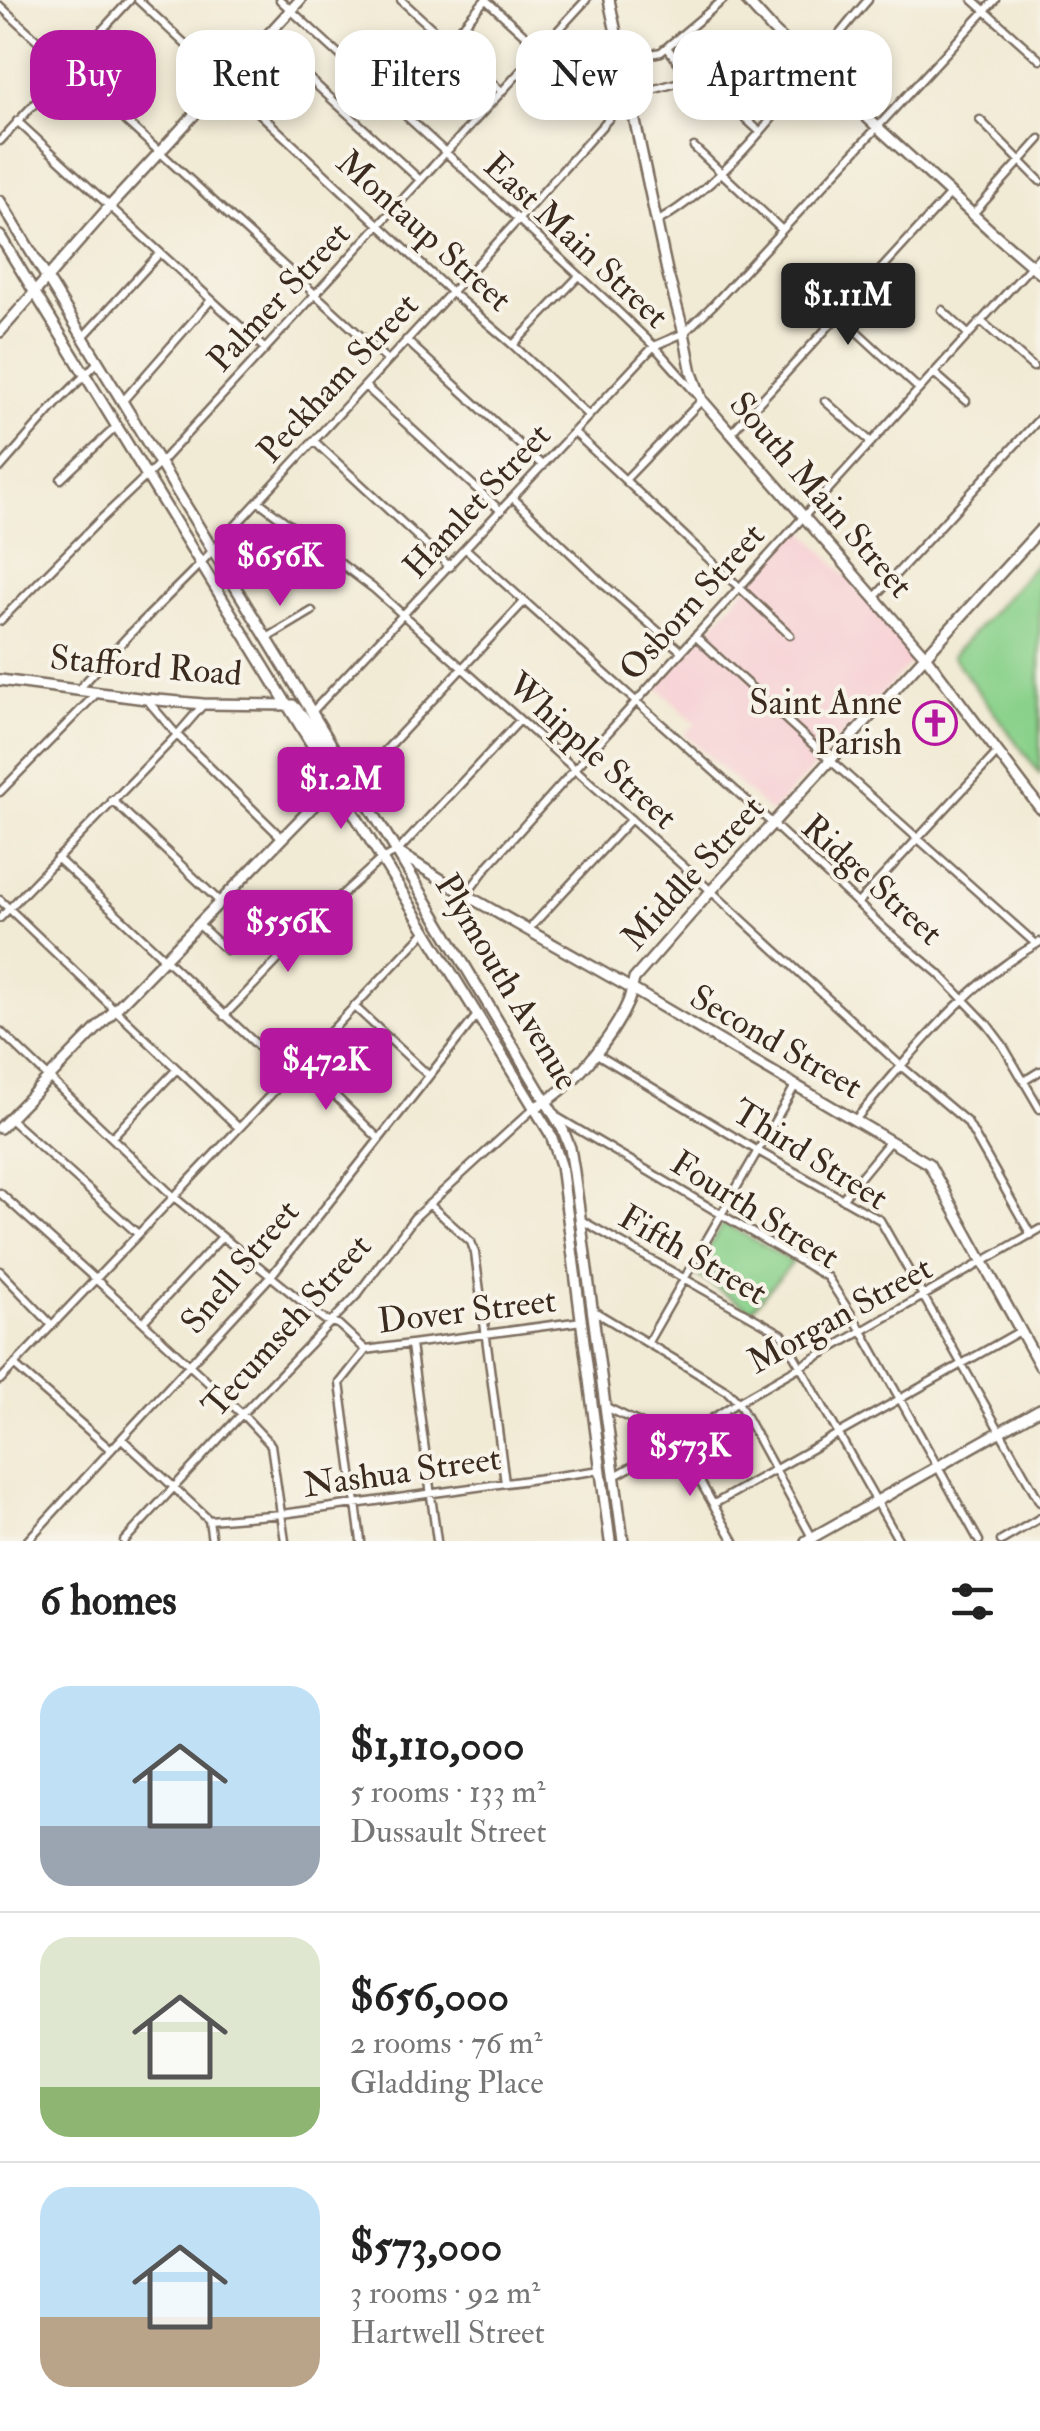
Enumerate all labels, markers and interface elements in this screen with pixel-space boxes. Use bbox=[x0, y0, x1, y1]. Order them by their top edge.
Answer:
chip: Buy bbox=[30, 30, 156, 120]
chip: Rent bbox=[176, 30, 315, 120]
chip: Filters bbox=[335, 30, 496, 120]
chip: New bbox=[516, 30, 653, 120]
chip: Apartment bbox=[673, 30, 892, 120]
street label: Montaup Street bbox=[327, 141, 521, 321]
street label: East Main Street bbox=[474, 144, 678, 338]
street label: Palmer Street bbox=[198, 213, 360, 381]
pin: $1.11M bbox=[767, 263, 929, 348]
text: $1.11M bbox=[803, 275, 893, 315]
street label: Peckham Street bbox=[248, 284, 428, 472]
street label: South Main Street bbox=[720, 383, 922, 607]
street label: Hamlet Street bbox=[394, 414, 560, 588]
street label: Osborn Street bbox=[610, 514, 774, 690]
pin: $656K bbox=[210, 524, 350, 609]
text: $656K bbox=[237, 536, 323, 576]
street label: Stafford Road bbox=[48, 636, 244, 696]
street label: Whipple Street bbox=[497, 662, 686, 839]
place label: Saint Anne Parish bbox=[749, 681, 902, 765]
church icon: Saint Anne Parish bbox=[912, 700, 958, 746]
pin: $1.2M bbox=[271, 747, 411, 832]
text: $1.2M bbox=[300, 759, 382, 799]
street label: Middle Street bbox=[612, 787, 774, 959]
street label: Ridge Street bbox=[792, 805, 952, 955]
street label: Plymouth Avenue bbox=[425, 866, 589, 1098]
pin: $556K bbox=[218, 890, 358, 975]
text: $556K bbox=[246, 902, 330, 942]
street label: Second Street bbox=[682, 975, 870, 1109]
pin: $472K bbox=[256, 1028, 396, 1113]
text: $472K bbox=[282, 1040, 370, 1080]
street label: Third Street bbox=[724, 1090, 896, 1220]
street label: Fourth Street bbox=[663, 1141, 847, 1279]
street label: Snell Street bbox=[171, 1191, 309, 1343]
street label: Fifth Street bbox=[611, 1195, 775, 1315]
street label: Tecumseh Street bbox=[193, 1225, 381, 1427]
street label: Morgan Street bbox=[740, 1246, 940, 1384]
street label: Dover Street bbox=[375, 1278, 559, 1344]
pin: $573K bbox=[620, 1414, 760, 1499]
text: $573K bbox=[649, 1426, 731, 1466]
street label: Nashua Street bbox=[300, 1436, 504, 1508]
icon: filters bbox=[945, 1574, 1000, 1629]
text: 6 homes bbox=[40, 1575, 177, 1627]
text: $1,110,000 bbox=[350, 1720, 525, 1772]
icon: home bbox=[120, 1726, 240, 1846]
text: 5 rooms · 133 m² bbox=[350, 1772, 546, 1812]
text: Dussault Street bbox=[350, 1812, 547, 1852]
text: $656,000 bbox=[350, 1971, 509, 2023]
icon: home bbox=[120, 1977, 240, 2097]
text: 2 rooms · 76 m² bbox=[350, 2023, 543, 2063]
text: Gladding Place bbox=[350, 2063, 544, 2103]
text: $573,000 bbox=[350, 2221, 502, 2273]
icon: home bbox=[120, 2227, 240, 2347]
text: 3 rooms · 92 m² bbox=[350, 2273, 540, 2313]
text: Hartwell Street bbox=[350, 2313, 545, 2353]

